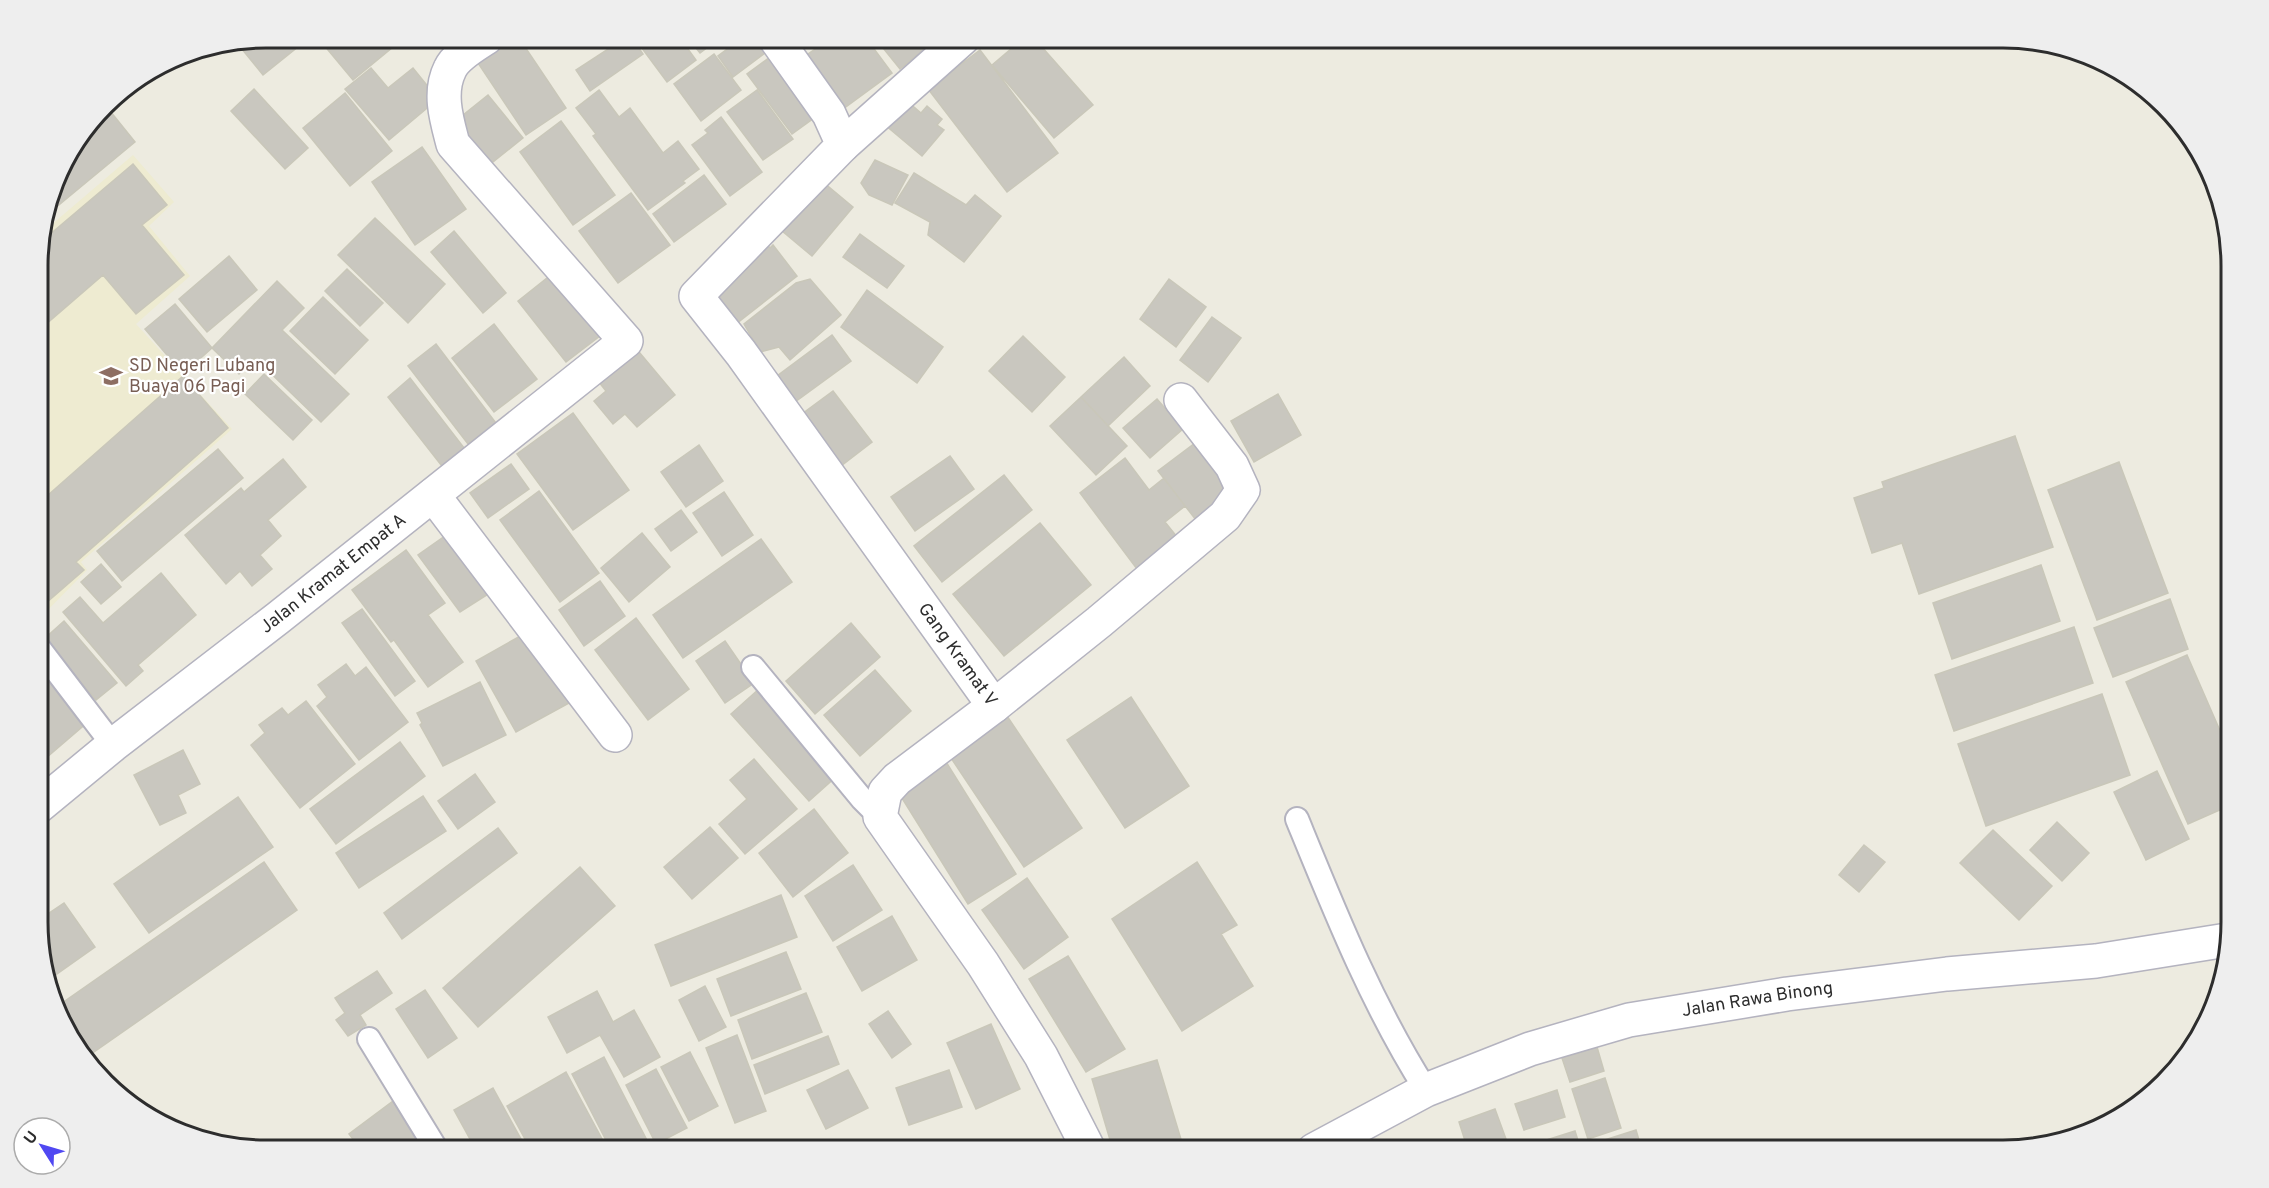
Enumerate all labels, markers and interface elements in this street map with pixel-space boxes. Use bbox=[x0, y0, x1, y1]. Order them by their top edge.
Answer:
place label: SD Negeri Lubang Buaya 06 Pagi bbox=[129, 355, 276, 399]
school or university icon: SD Negeri Lubang Buaya 06 Pagi bbox=[98, 363, 124, 389]
street label: Jalan Kramat Empat A bbox=[256, 509, 411, 639]
street label: Gang Kramat V bbox=[913, 599, 1002, 711]
street label: Jalan Rawa Binong bbox=[1680, 977, 1834, 1023]
north arrow bbox=[12, 1116, 72, 1176]
text: U bbox=[20, 1128, 43, 1149]

